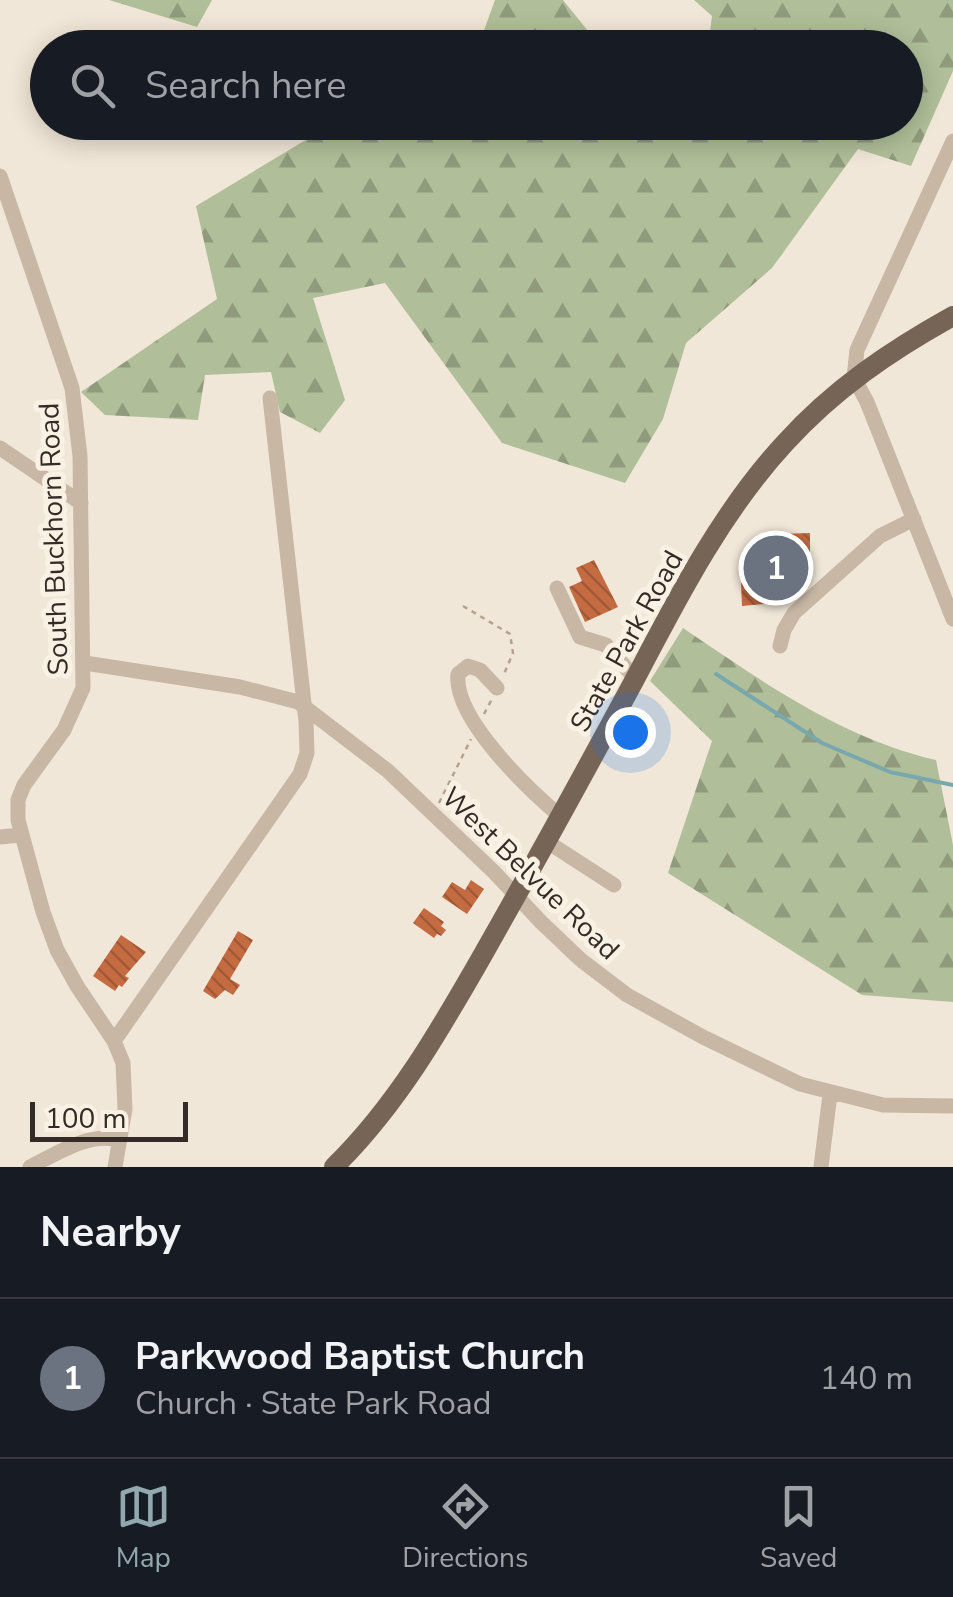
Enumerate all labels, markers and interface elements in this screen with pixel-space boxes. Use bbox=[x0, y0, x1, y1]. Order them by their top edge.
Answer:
search box bbox=[30, 30, 923, 140]
icon: search bbox=[65, 58, 120, 113]
text: Search here bbox=[145, 60, 346, 111]
street label: South Buckhorn Road bbox=[30, 402, 78, 676]
pin: 1 bbox=[744, 530, 808, 606]
street label: State Park Road bbox=[561, 544, 692, 739]
your location bbox=[605, 707, 656, 758]
street label: West Belvue Road bbox=[433, 779, 628, 969]
scale bar bbox=[30, 1097, 188, 1142]
text: 100 m bbox=[45, 1100, 127, 1138]
text: Nearby bbox=[40, 1204, 181, 1261]
text: Parkwood Baptist Church bbox=[135, 1331, 585, 1382]
text: 1 bbox=[63, 1357, 82, 1400]
text: 140 m bbox=[820, 1357, 913, 1400]
text: Church · State Park Road bbox=[135, 1382, 491, 1425]
tab: Map bbox=[116, 1479, 171, 1577]
tab: Directions bbox=[402, 1479, 528, 1577]
tab: Saved bbox=[760, 1479, 837, 1577]

